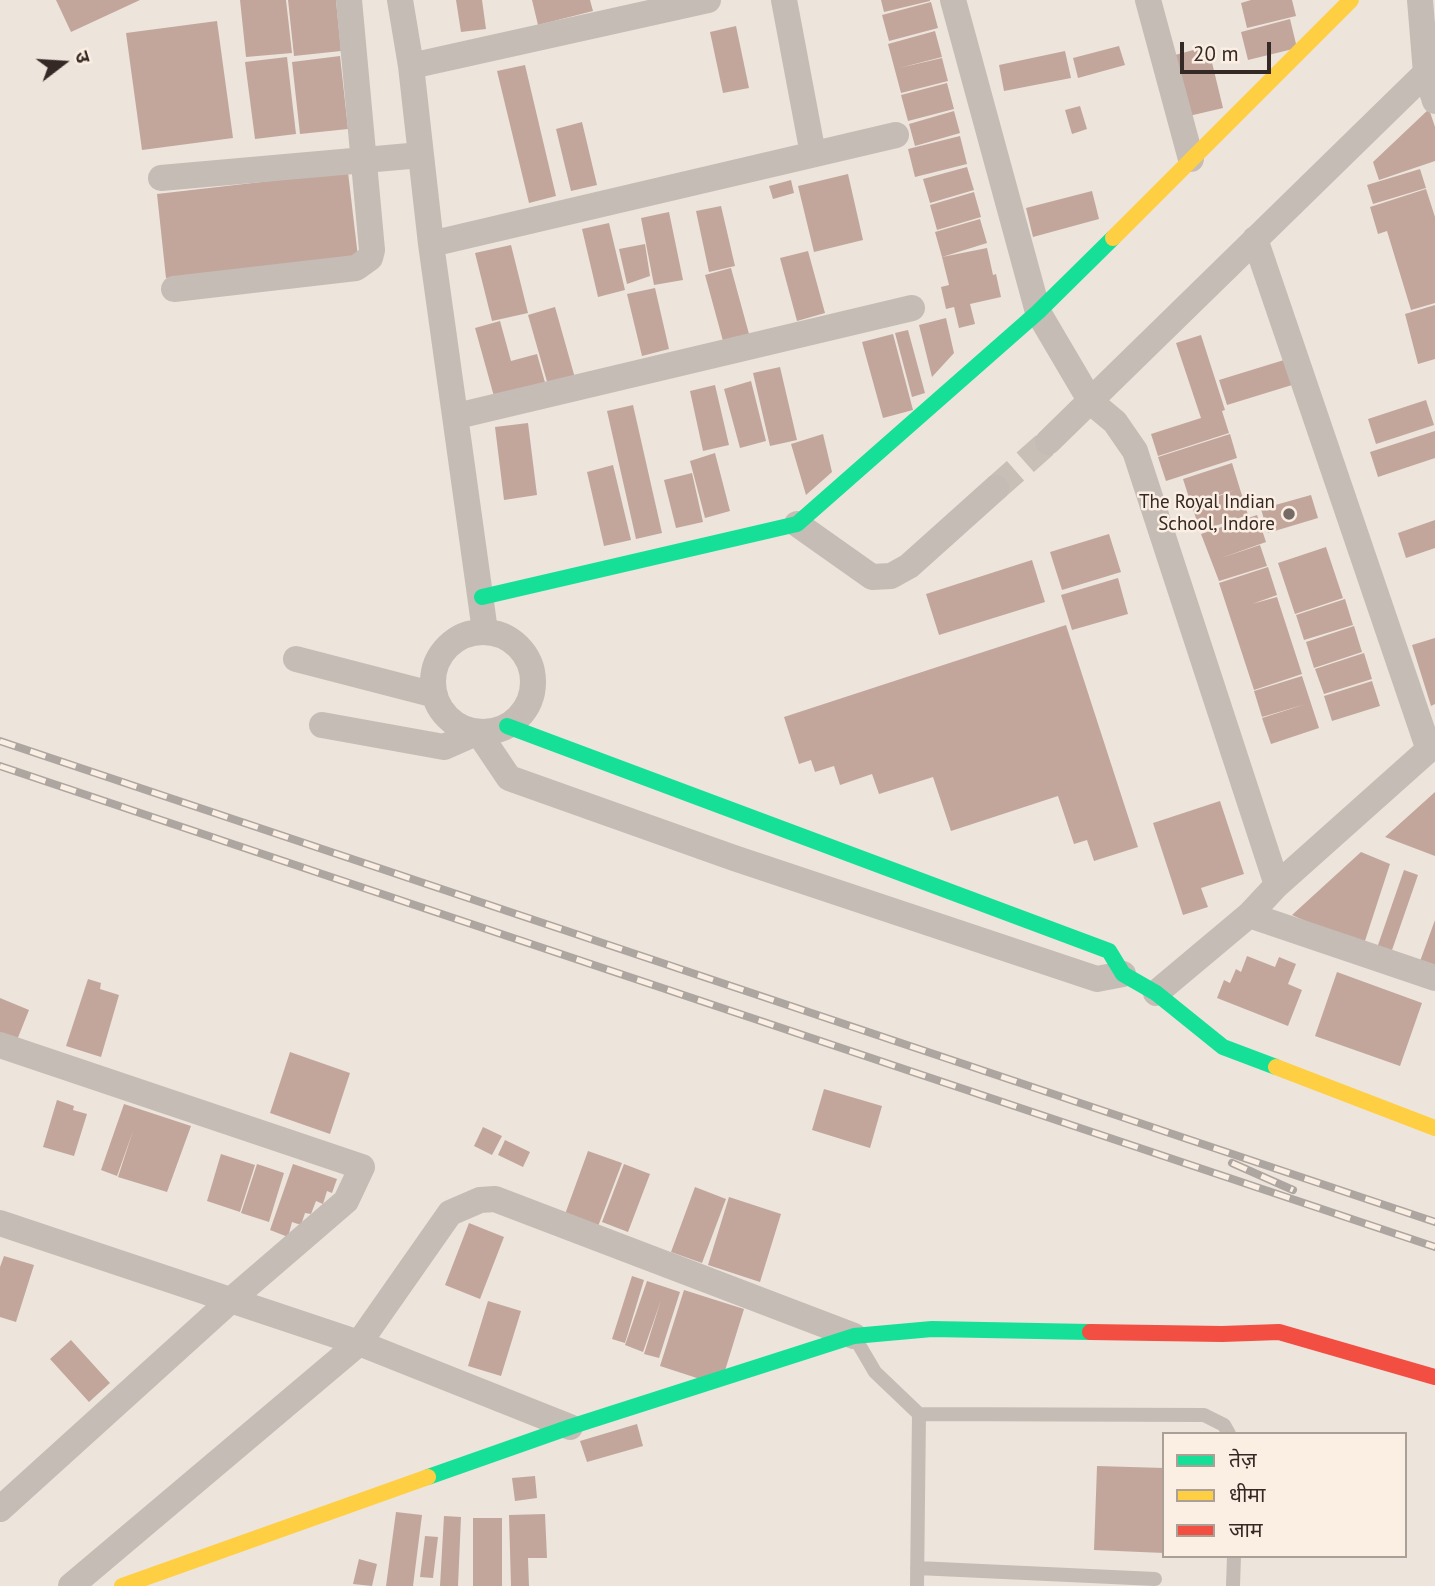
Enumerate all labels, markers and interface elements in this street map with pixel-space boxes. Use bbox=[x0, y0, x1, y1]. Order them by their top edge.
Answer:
north arrow bbox=[28, 28, 98, 98]
scale bar bbox=[1183, 28, 1274, 72]
text: 20 m bbox=[1193, 40, 1239, 67]
text: उ bbox=[70, 48, 96, 66]
place label: The Royal Indian School, Indore bbox=[1139, 492, 1275, 536]
marker: The Royal Indian School, Indore bbox=[1281, 506, 1297, 522]
legend bbox=[1162, 1432, 1407, 1558]
text: तेज़ bbox=[1229, 1446, 1257, 1473]
text: धीमा bbox=[1229, 1481, 1265, 1508]
text: जाम bbox=[1229, 1516, 1263, 1543]

